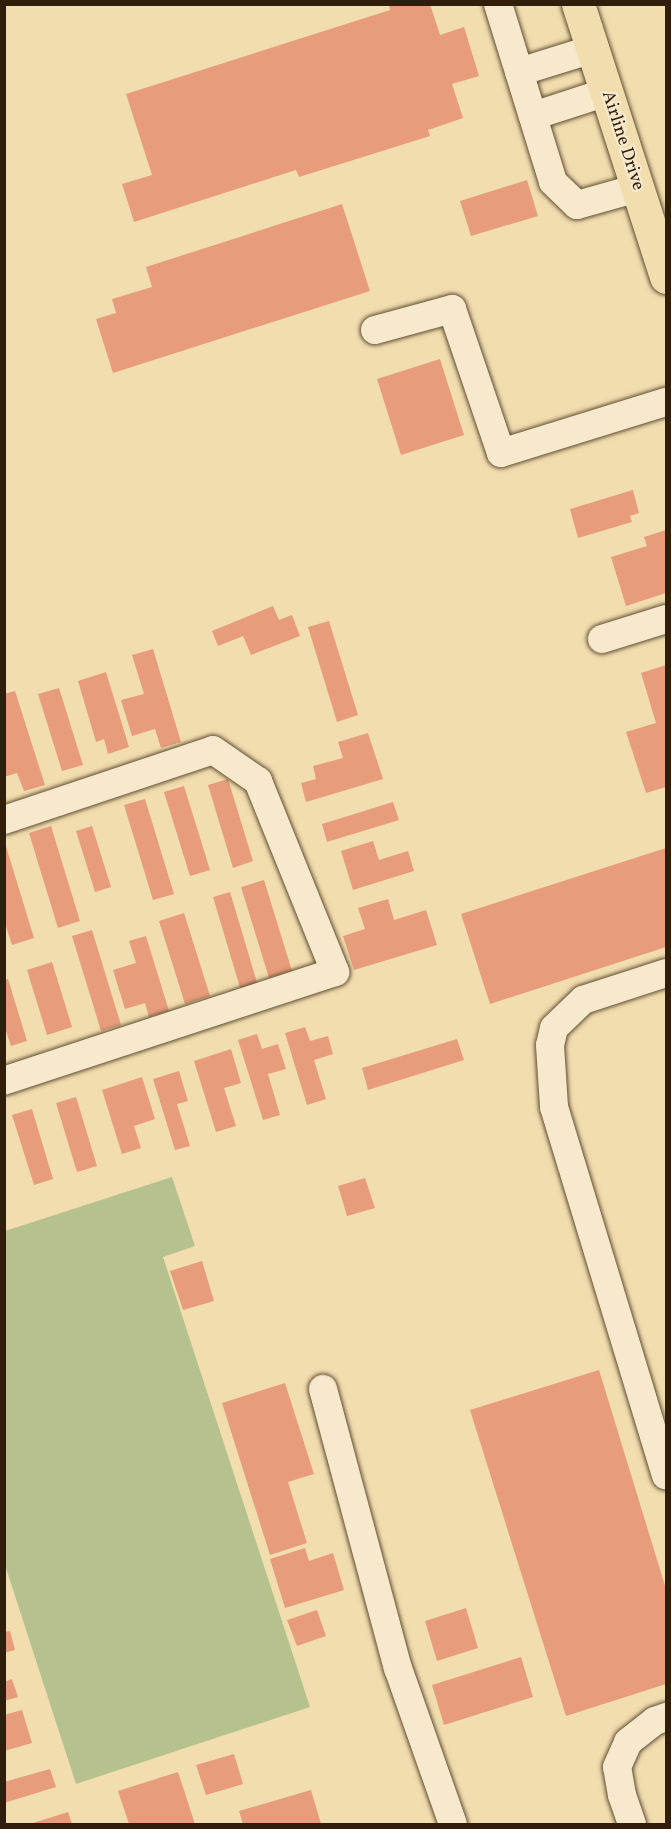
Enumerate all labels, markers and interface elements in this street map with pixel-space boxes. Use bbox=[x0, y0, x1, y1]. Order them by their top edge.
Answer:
street label: Airline Drive bbox=[596, 89, 648, 193]

